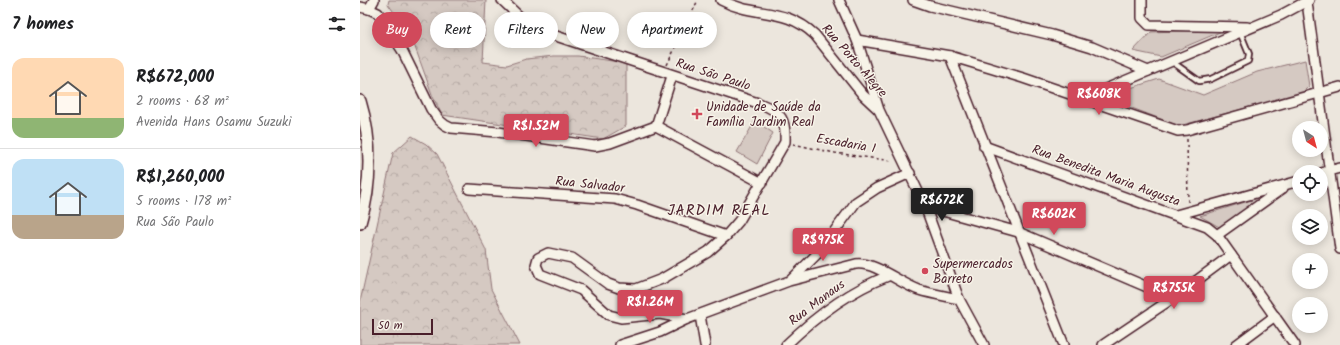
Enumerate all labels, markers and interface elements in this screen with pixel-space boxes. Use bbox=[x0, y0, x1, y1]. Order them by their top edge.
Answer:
text: 7 homes bbox=[12, 11, 74, 38]
chip: Buy bbox=[372, 12, 422, 48]
chip: Rent bbox=[430, 12, 486, 48]
chip: Filters bbox=[494, 12, 558, 48]
chip: New bbox=[566, 12, 619, 48]
chip: Apartment bbox=[627, 12, 717, 48]
icon: filters bbox=[326, 13, 348, 35]
street label: Rua Porto Alegre bbox=[816, 19, 892, 103]
street label: Rua São Paulo bbox=[673, 53, 753, 97]
text: R$672,000 bbox=[136, 64, 214, 91]
icon: home bbox=[44, 74, 92, 122]
pin: R$608K bbox=[1066, 82, 1132, 116]
text: R$608K bbox=[1077, 84, 1121, 105]
text: 2 rooms · 68 m² bbox=[136, 91, 229, 112]
place label: Unidade de Saúde da Família Jardim Real bbox=[706, 97, 821, 133]
marker: Unidade de Saúde da Família Jardim Real bbox=[691, 108, 703, 120]
text: Avenida Hans Osamu Suzuki bbox=[136, 112, 291, 133]
pin: R$1.52M bbox=[499, 114, 573, 148]
text: R$1.52M bbox=[513, 116, 559, 137]
north arrow bbox=[1292, 121, 1328, 157]
map controls bbox=[1292, 121, 1328, 333]
street label: Escadaria 1 bbox=[814, 128, 878, 160]
street label: Rua Benedita Maria Augusta bbox=[1029, 139, 1183, 213]
text: R$1,260,000 bbox=[136, 164, 224, 191]
button: locate bbox=[1292, 165, 1328, 201]
street label: Rua Salvador bbox=[554, 171, 626, 199]
icon: home bbox=[44, 175, 92, 223]
pin: R$672K bbox=[909, 188, 975, 222]
text: R$672K bbox=[920, 190, 964, 211]
text: 5 rooms · 178 m² bbox=[136, 191, 231, 212]
district label: JARDIM REAL bbox=[668, 199, 770, 223]
pin: R$602K bbox=[1021, 202, 1087, 236]
text: R$602K bbox=[1032, 204, 1076, 225]
button: layers bbox=[1292, 209, 1328, 245]
text: Rua São Paulo bbox=[136, 212, 214, 233]
pin: R$975K bbox=[790, 228, 856, 262]
text: R$975K bbox=[802, 230, 844, 251]
button: + bbox=[1292, 253, 1328, 289]
place label: Supermercados Barreto bbox=[933, 254, 1013, 290]
marker: Supermercados Barreto bbox=[920, 266, 930, 276]
street label: Rua Manaus bbox=[784, 274, 850, 331]
pin: R$755K bbox=[1141, 276, 1207, 310]
text: R$755K bbox=[1153, 278, 1195, 299]
pin: R$1.26M bbox=[613, 290, 687, 324]
text: R$1.26M bbox=[627, 292, 673, 313]
button: − bbox=[1292, 297, 1328, 333]
scale bar bbox=[372, 317, 433, 336]
text: 50 m bbox=[378, 317, 403, 335]

